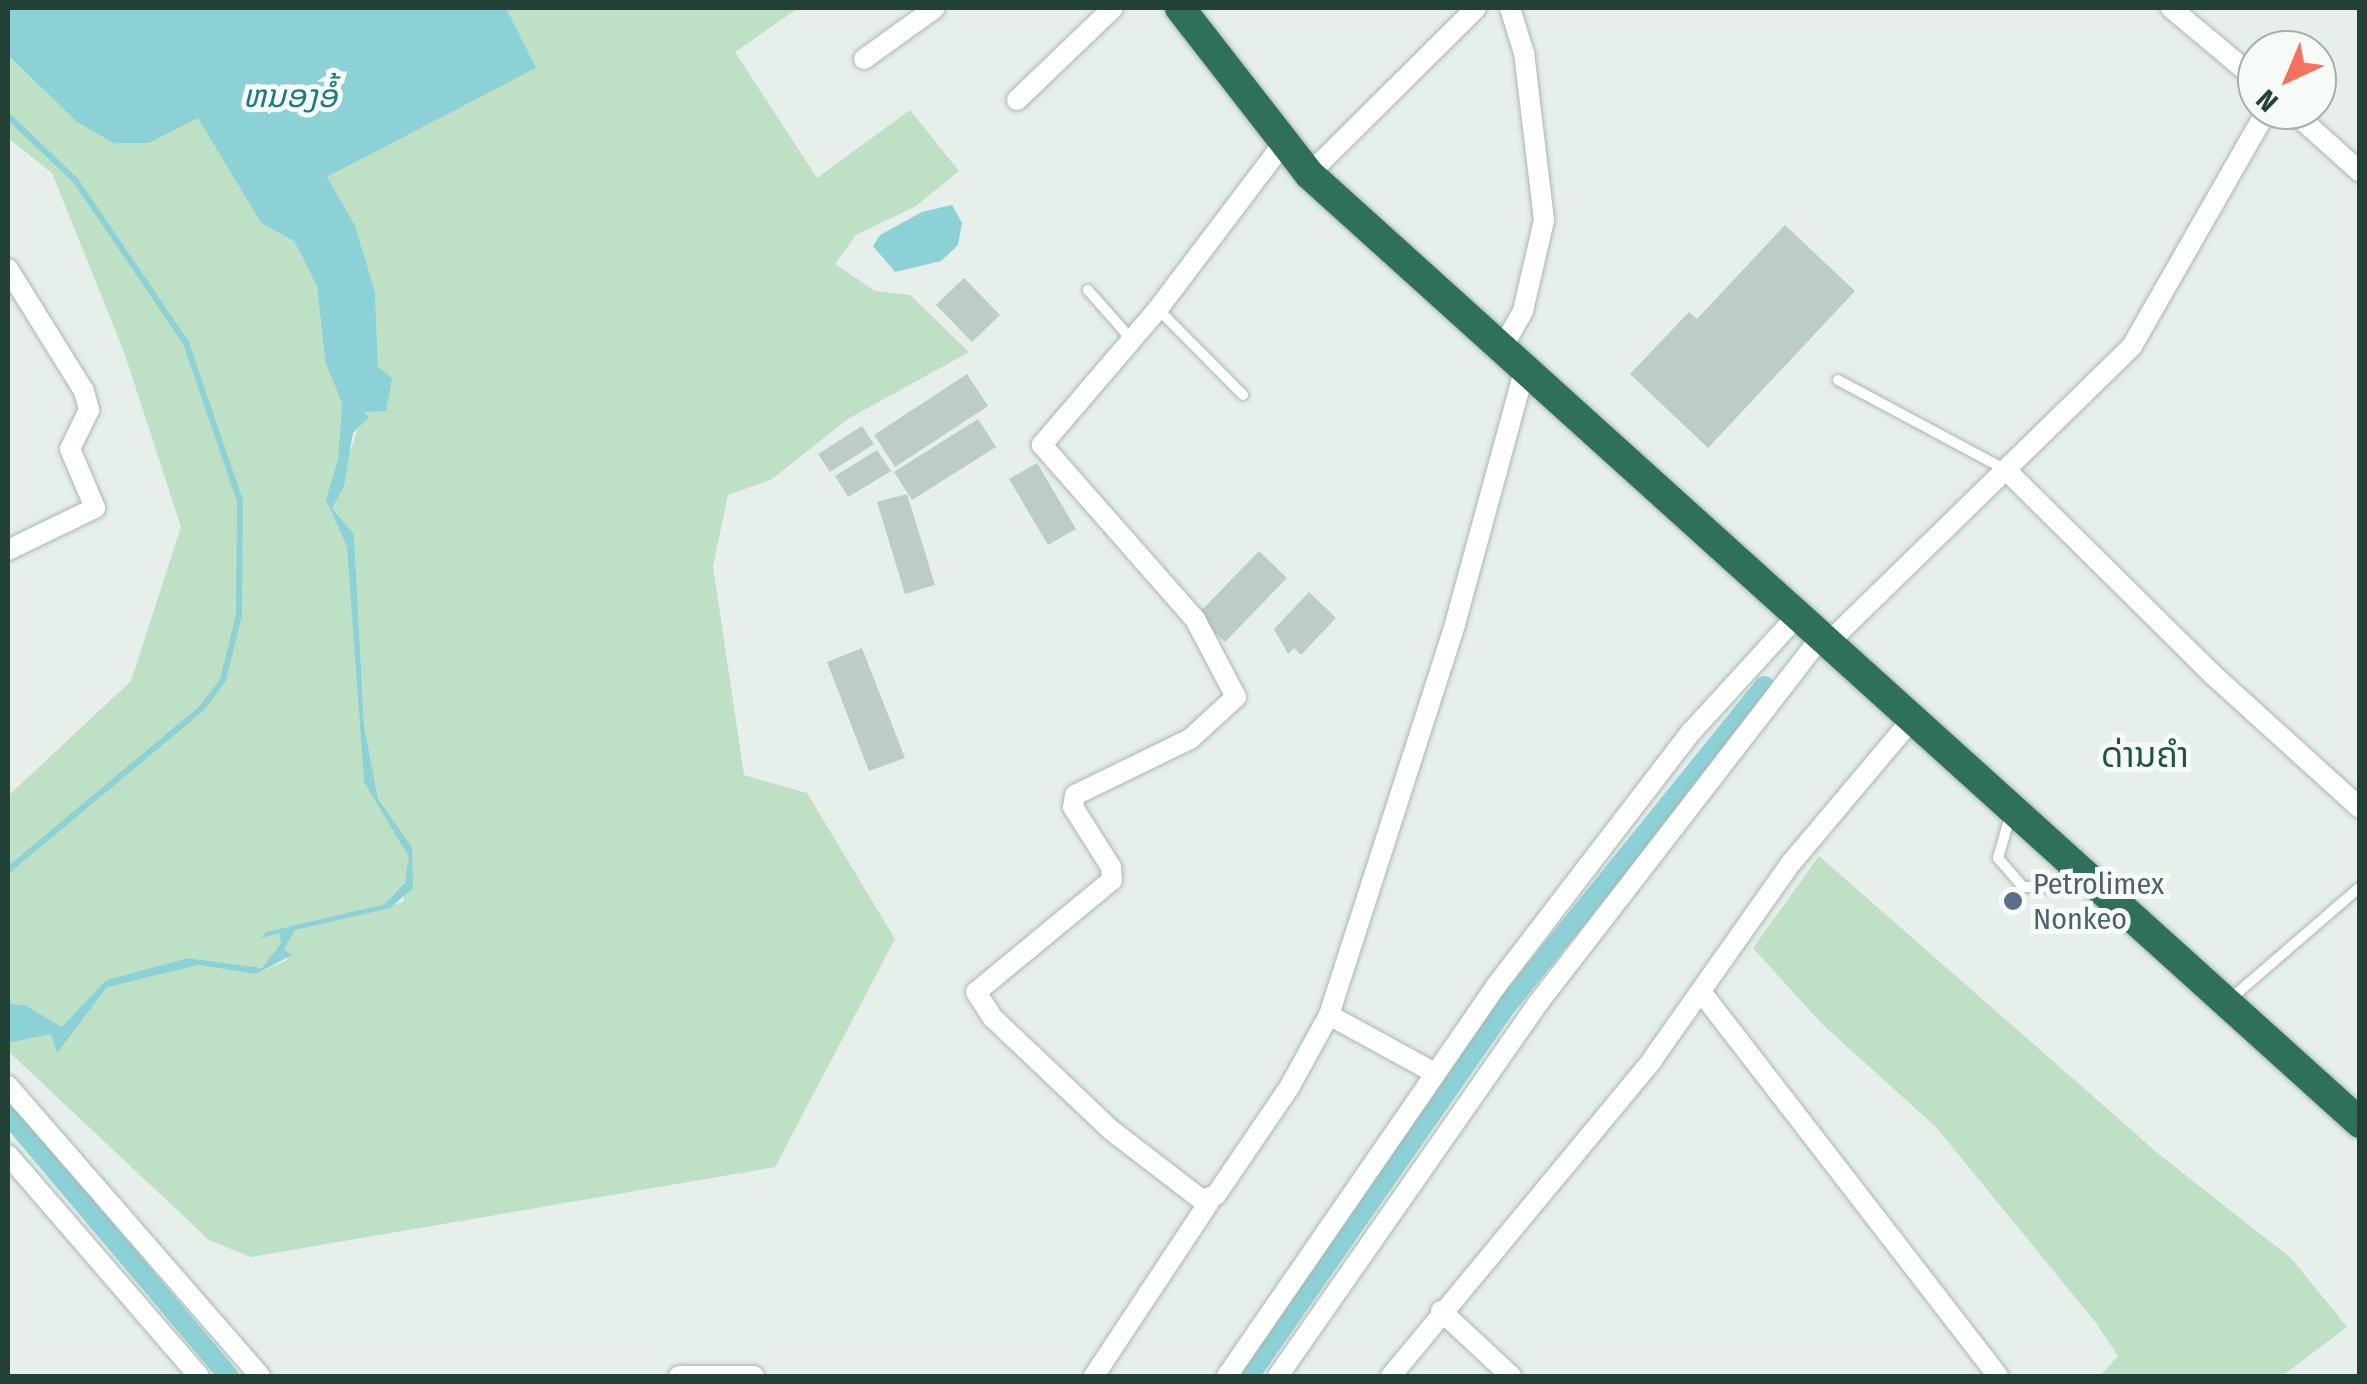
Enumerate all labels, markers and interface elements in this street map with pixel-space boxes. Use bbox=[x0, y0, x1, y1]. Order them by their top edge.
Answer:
north arrow bbox=[2237, 30, 2337, 130]
water label: ຫນອງອໍ້ bbox=[243, 77, 337, 115]
text: N bbox=[2250, 83, 2285, 118]
district label: ດ່ານຄໍາ bbox=[2101, 734, 2189, 776]
place label: Petrolimex Nonkeo bbox=[2033, 866, 2164, 936]
marker: Petrolimex Nonkeo bbox=[2002, 890, 2024, 912]

